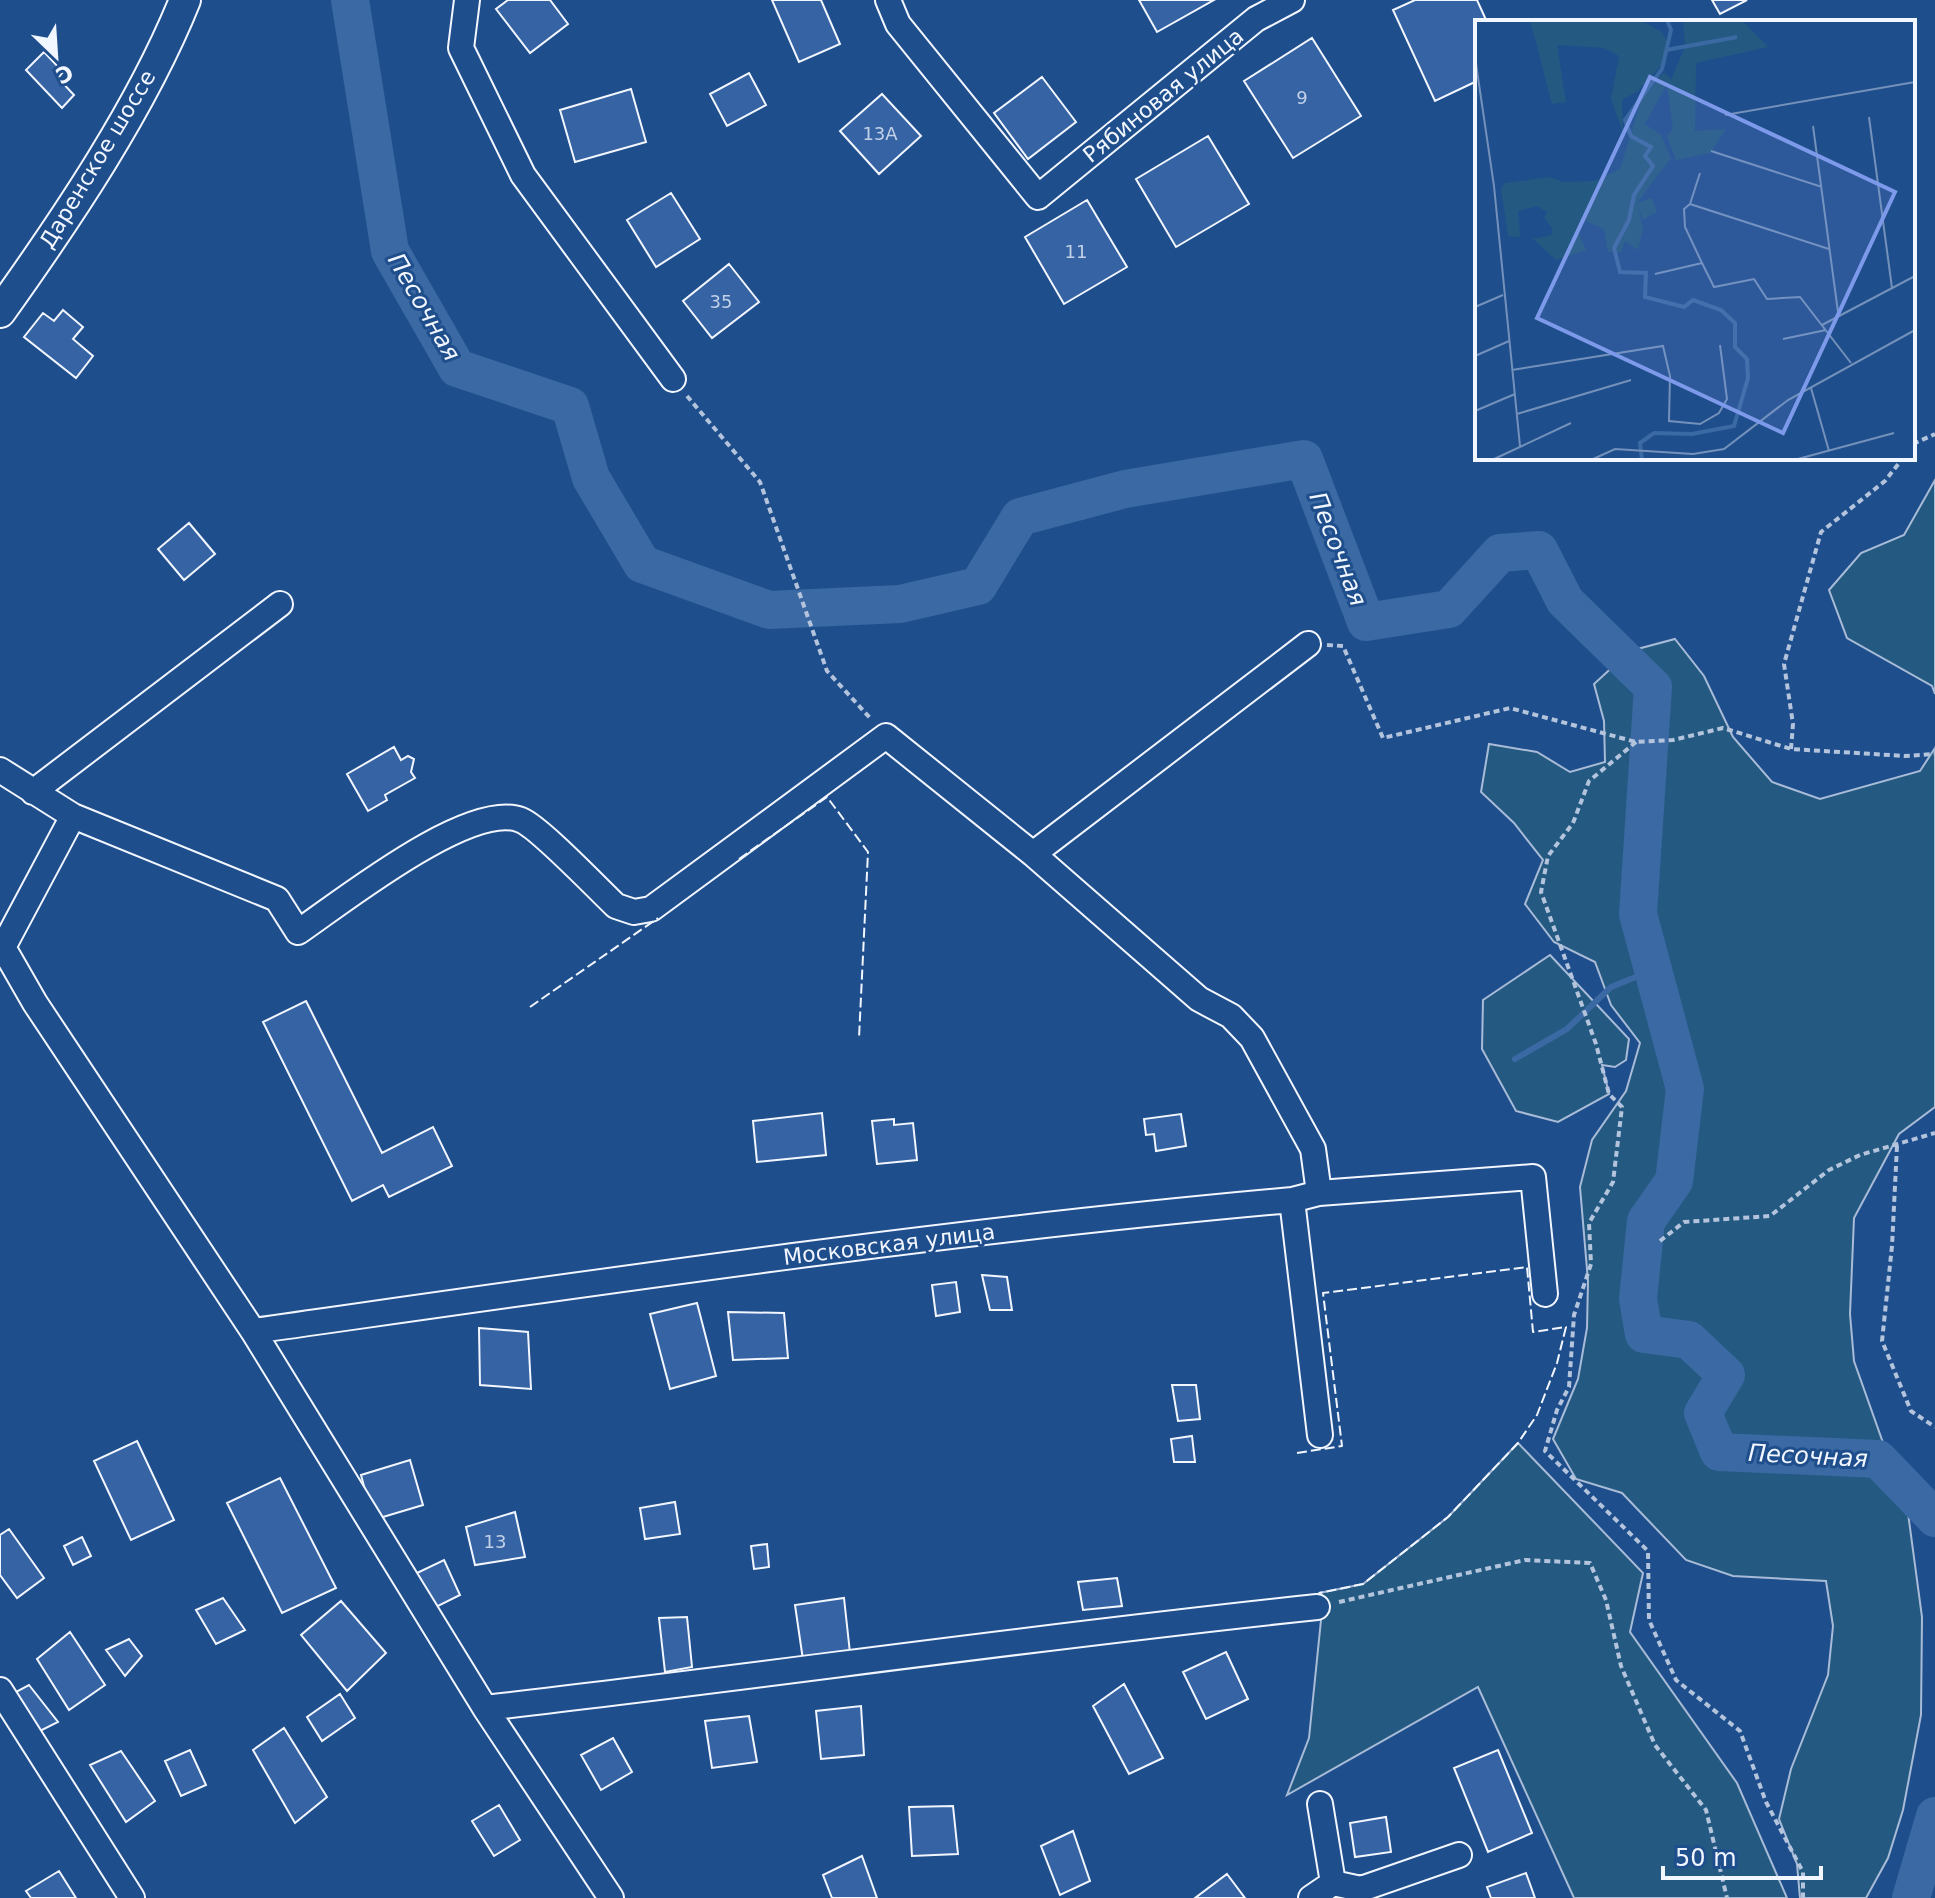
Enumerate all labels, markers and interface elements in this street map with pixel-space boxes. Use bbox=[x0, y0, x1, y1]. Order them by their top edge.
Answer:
north arrow bbox=[16, 16, 96, 96]
inset map bbox=[1475, 20, 1915, 460]
street label: Рябиновая улица bbox=[1078, 23, 1248, 168]
text: С bbox=[52, 59, 77, 88]
street label: Даренское шоссе bbox=[34, 66, 160, 253]
house number: 9 bbox=[1296, 87, 1308, 108]
house number: 13А bbox=[862, 123, 898, 144]
house number: 11 bbox=[1065, 241, 1087, 262]
water label: Песочная bbox=[382, 248, 466, 366]
house number: 35 bbox=[710, 291, 732, 312]
water label: Песочная bbox=[1303, 488, 1373, 610]
street label: Московская улица bbox=[782, 1219, 996, 1270]
water label: Песочная bbox=[1747, 1439, 1869, 1473]
house number: 13 bbox=[484, 1531, 506, 1552]
scale bar bbox=[1663, 1830, 1821, 1880]
text: 50 m bbox=[1675, 1844, 1737, 1872]

